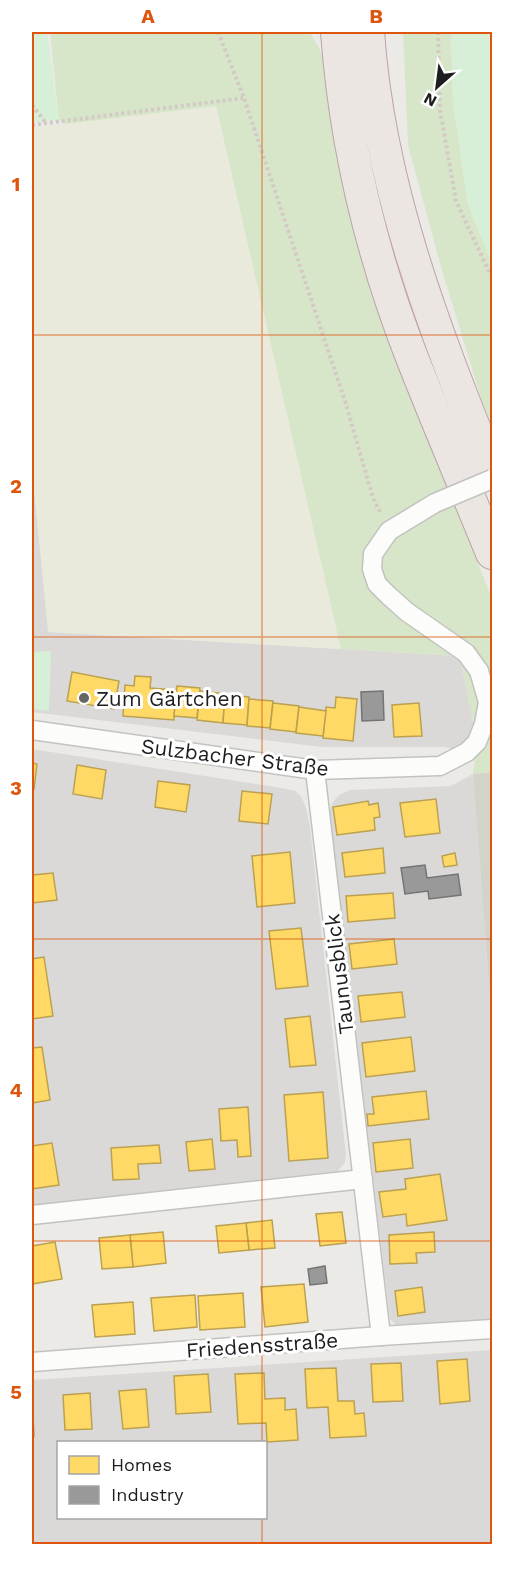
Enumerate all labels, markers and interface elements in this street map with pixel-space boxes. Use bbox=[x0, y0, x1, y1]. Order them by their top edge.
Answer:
text: A bbox=[141, 4, 155, 28]
text: B bbox=[369, 4, 383, 28]
north arrow bbox=[407, 57, 467, 117]
text: N bbox=[420, 89, 440, 111]
text: 1 bbox=[12, 172, 20, 196]
text: 2 bbox=[10, 474, 22, 498]
place label: Zum Gärtchen bbox=[96, 686, 243, 711]
marker: Zum Gärtchen bbox=[77, 691, 91, 705]
street label: Sulzbacher Straße bbox=[140, 733, 330, 781]
text: 3 bbox=[10, 776, 22, 800]
street label: Taunusblick bbox=[319, 912, 359, 1036]
text: 4 bbox=[10, 1078, 23, 1102]
street label: Friedensstraße bbox=[185, 1327, 339, 1363]
text: 5 bbox=[10, 1380, 22, 1404]
legend bbox=[57, 1441, 267, 1519]
text: Homes bbox=[111, 1454, 172, 1475]
text: Industry bbox=[111, 1484, 184, 1505]

